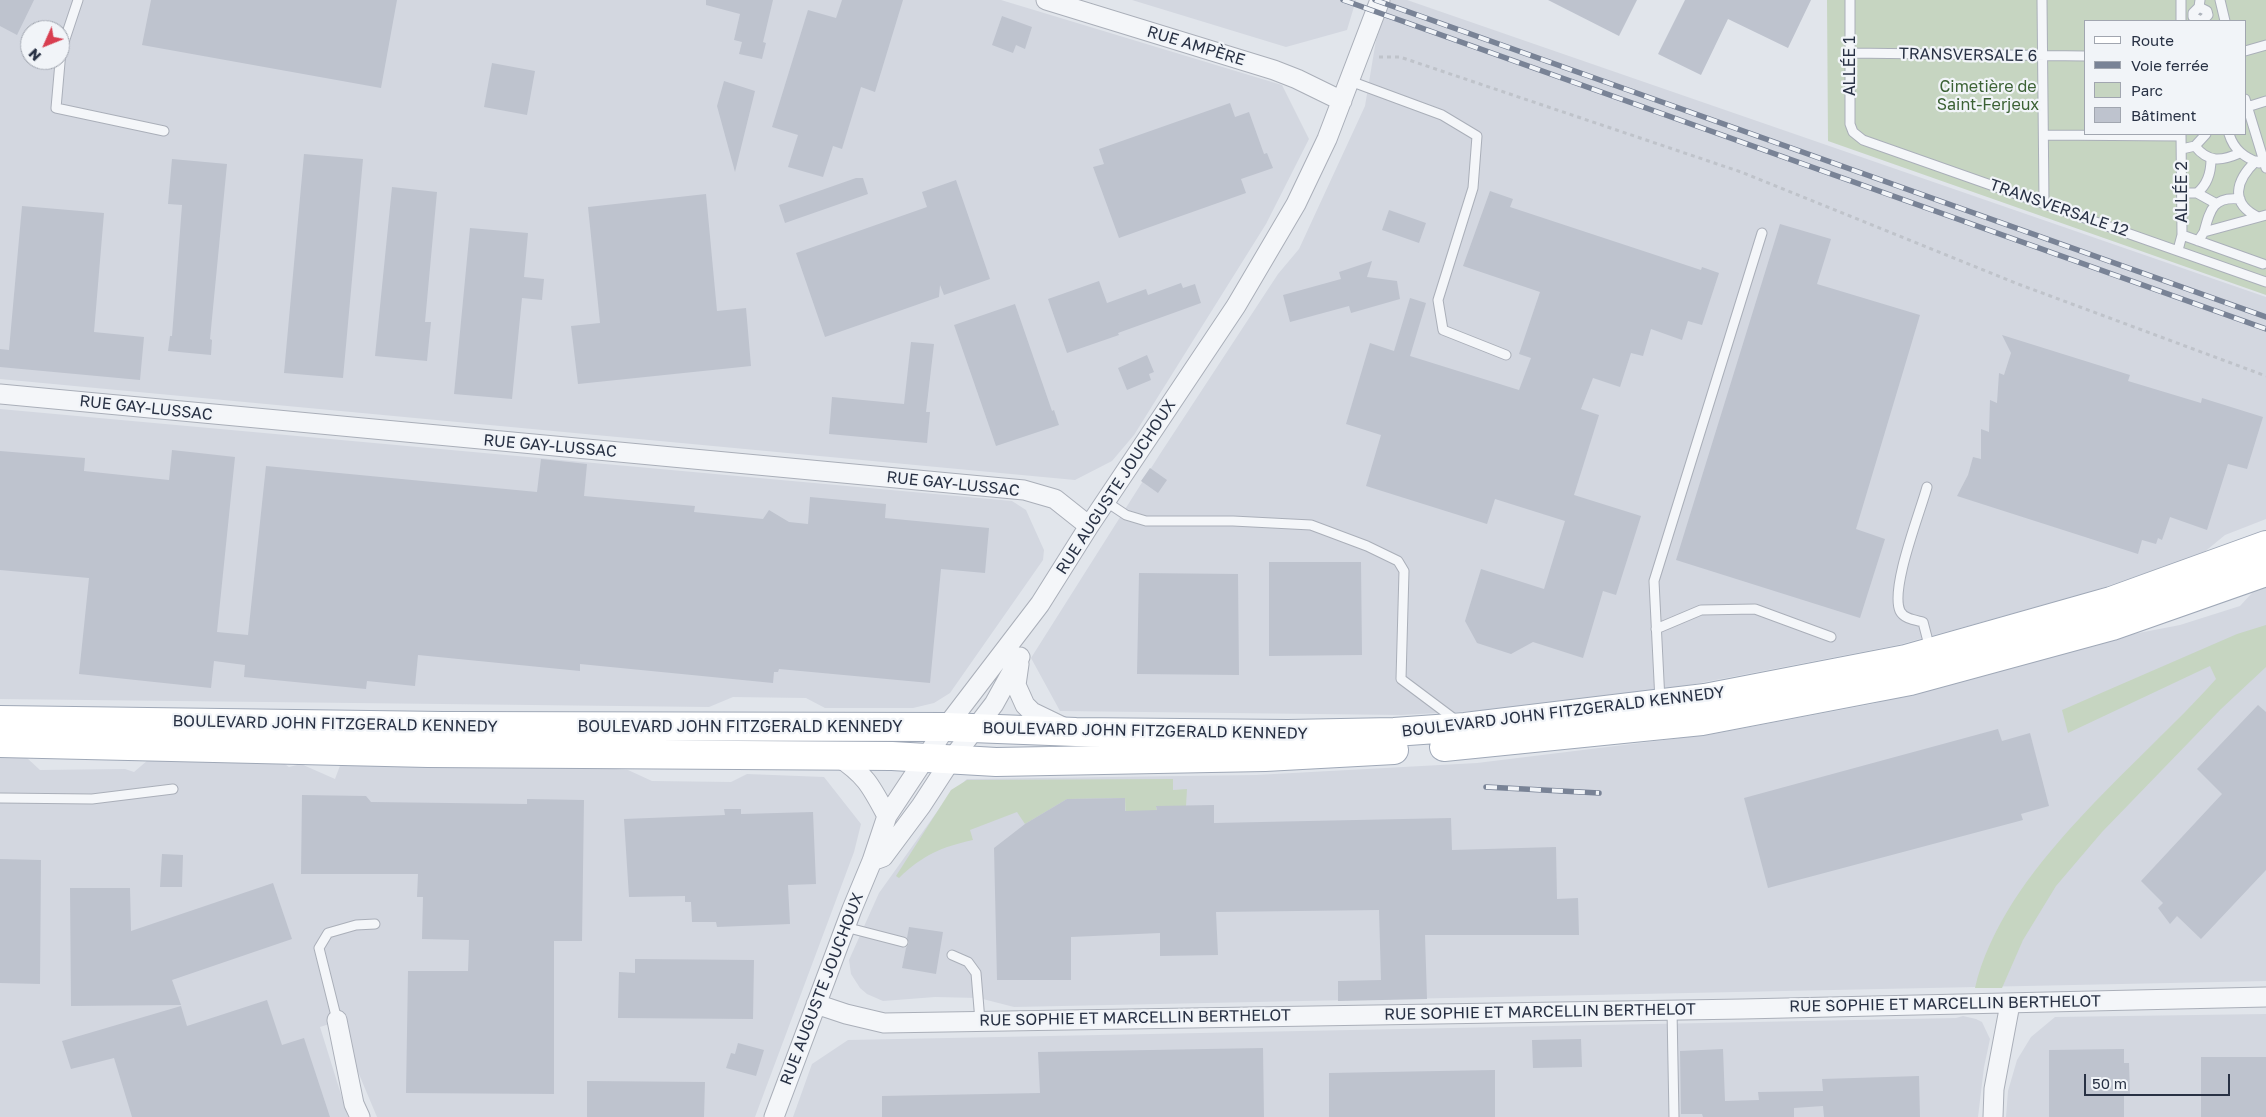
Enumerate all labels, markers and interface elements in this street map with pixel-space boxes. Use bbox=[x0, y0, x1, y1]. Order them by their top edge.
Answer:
north arrow bbox=[20, 20, 70, 70]
legend bbox=[2084, 20, 2246, 135]
street label: RUE AMPÈRE bbox=[1145, 22, 1247, 70]
text: Route bbox=[2131, 31, 2174, 49]
street label: ALLÉE 1 bbox=[1840, 36, 1860, 96]
street label: TRANSVERSALE 6 bbox=[1899, 44, 2037, 66]
text: N bbox=[25, 45, 44, 65]
text: Voie ferrée bbox=[2131, 56, 2209, 74]
park label: Cimetière de Saint-Ferjeux bbox=[1937, 77, 2039, 115]
text: Parc bbox=[2131, 81, 2163, 99]
text: Bâtiment bbox=[2131, 106, 2196, 124]
street label: ALLÉE 2 bbox=[2172, 161, 2192, 223]
street label: TRANSVERSALE 12 bbox=[1987, 175, 2131, 241]
street label: RUE GAY-LUSSAC bbox=[78, 391, 214, 425]
street label: RUE AUGUSTE JOUCHOUX bbox=[1052, 396, 1180, 578]
street label: RUE GAY-LUSSAC bbox=[482, 431, 618, 461]
street label: RUE GAY-LUSSAC bbox=[885, 467, 1021, 501]
street label: BOULEVARD JOHN FITZGERALD KENNEDY bbox=[1401, 683, 1725, 741]
street label: BOULEVARD JOHN FITZGERALD KENNEDY bbox=[172, 712, 498, 736]
street label: BOULEVARD JOHN FITZGERALD KENNEDY bbox=[577, 717, 903, 737]
street label: BOULEVARD JOHN FITZGERALD KENNEDY bbox=[982, 719, 1308, 743]
street label: RUE AUGUSTE JOUCHOUX bbox=[776, 890, 868, 1088]
street label: RUE SOPHIE ET MARCELLIN BERTHELOT bbox=[1789, 992, 2101, 1016]
street label: RUE SOPHIE ET MARCELLIN BERTHELOT bbox=[1384, 1000, 1696, 1024]
street label: RUE SOPHIE ET MARCELLIN BERTHELOT bbox=[979, 1006, 1291, 1030]
scale bar bbox=[2086, 1064, 2232, 1096]
text: 50 m bbox=[2092, 1074, 2127, 1092]

